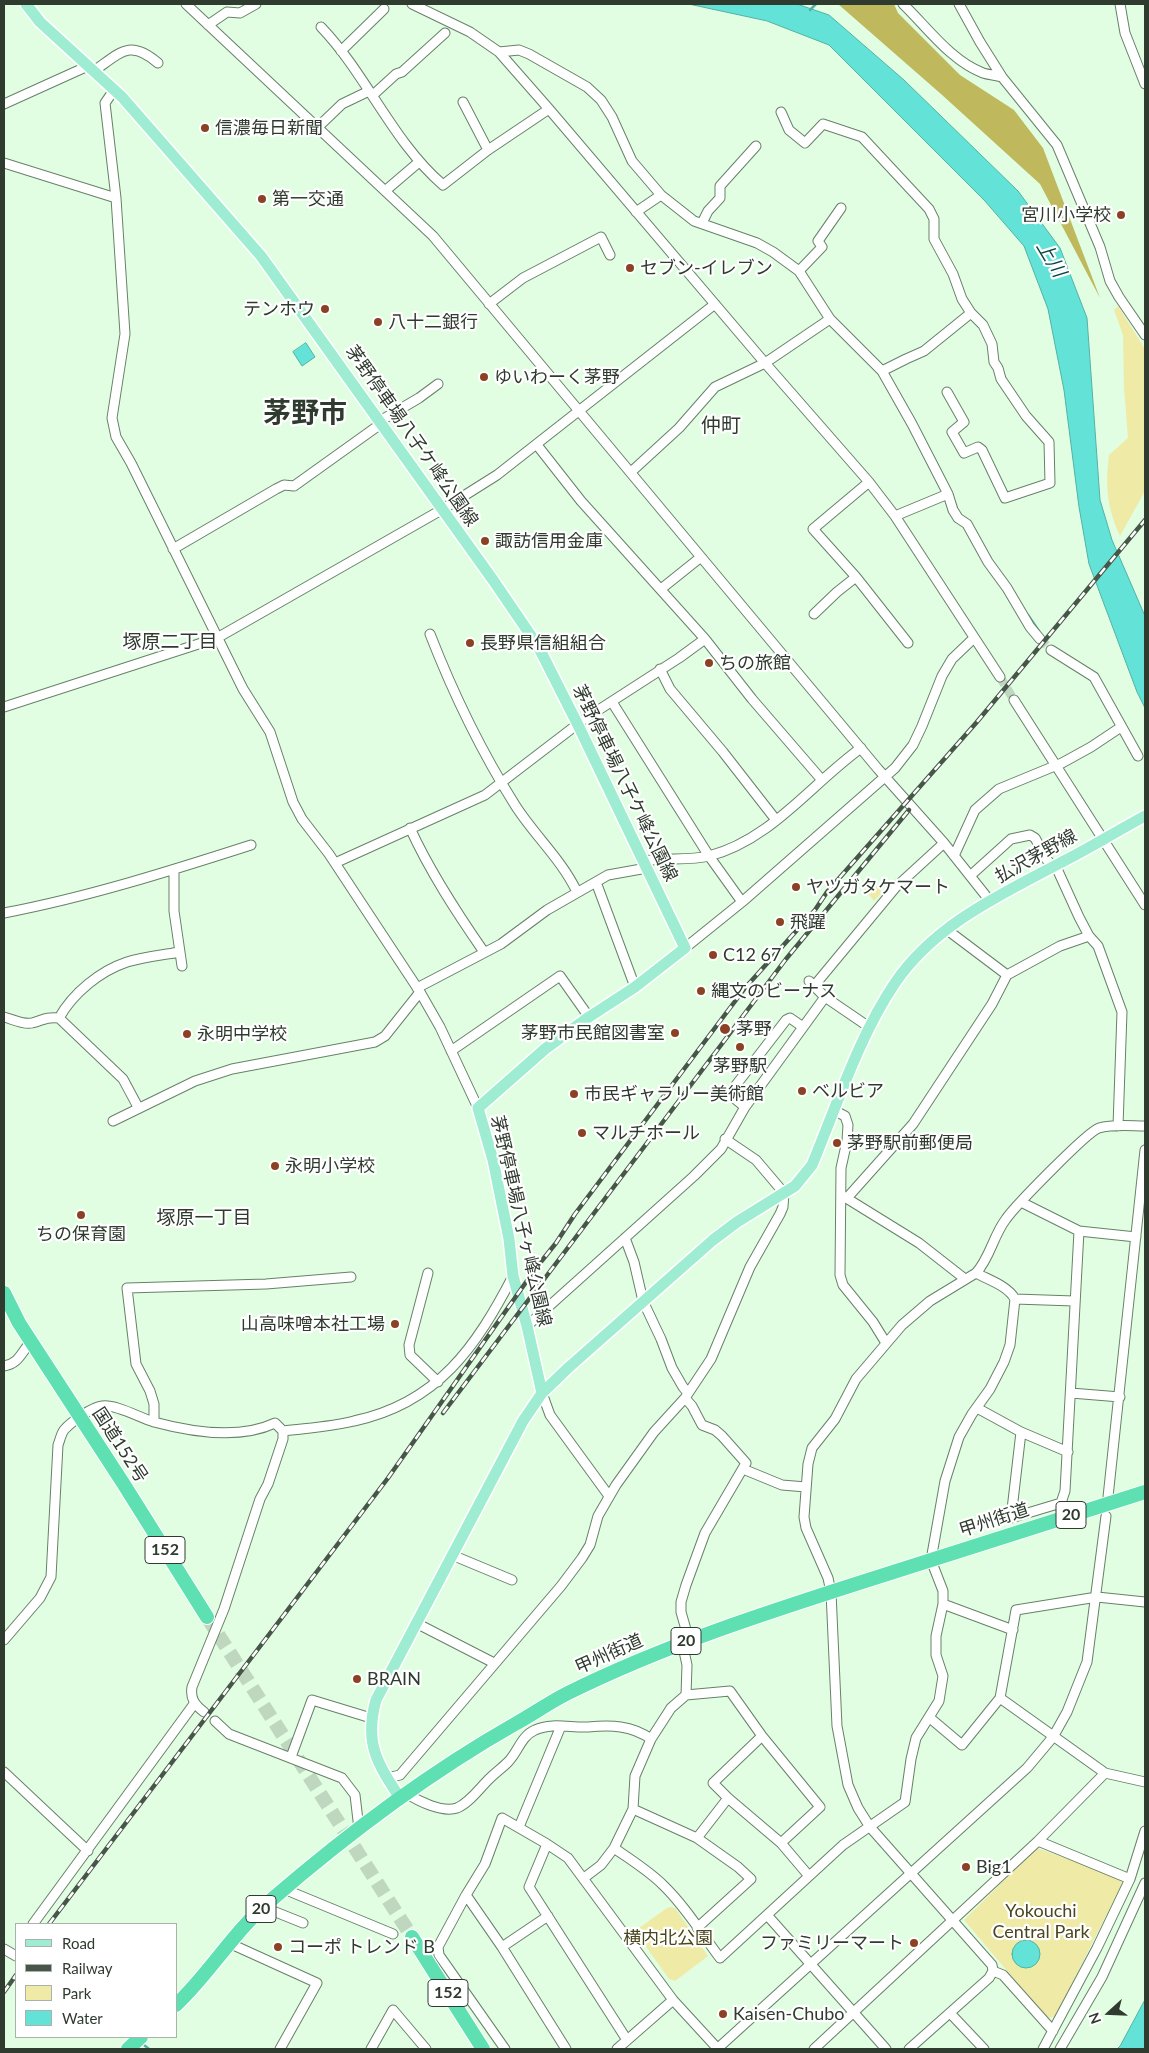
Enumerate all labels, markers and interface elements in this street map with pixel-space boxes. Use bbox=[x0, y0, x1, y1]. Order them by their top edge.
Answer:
place label: 信濃毎日新聞 bbox=[215, 117, 323, 139]
marker: 信濃毎日新聞 bbox=[199, 122, 211, 134]
place label: 第一交通 bbox=[272, 188, 344, 210]
marker: 第一交通 bbox=[256, 193, 268, 205]
place label: 宮川小学校 bbox=[1021, 204, 1111, 226]
marker: 宮川小学校 bbox=[1115, 209, 1127, 221]
water label: 上川 bbox=[1031, 237, 1071, 281]
place label: セブン-イレブン bbox=[640, 257, 773, 279]
marker: セブン-イレブン bbox=[624, 262, 636, 274]
place label: テンホウ bbox=[243, 298, 315, 320]
marker: テンホウ bbox=[319, 303, 331, 315]
place label: 八十二銀行 bbox=[388, 311, 478, 333]
marker: 八十二銀行 bbox=[372, 316, 384, 328]
street label: 茅野停車場八子ケ峰公園線 bbox=[341, 341, 483, 531]
place label: ゆいわーく茅野 bbox=[494, 366, 620, 388]
marker: ゆいわーく茅野 bbox=[478, 371, 490, 383]
district label: 茅野市 bbox=[263, 396, 347, 430]
district label: 仲町 bbox=[701, 414, 741, 438]
place label: 諏訪信用金庫 bbox=[495, 530, 603, 552]
marker: 諏訪信用金庫 bbox=[479, 535, 491, 547]
district label: 塚原二丁目 bbox=[123, 631, 217, 653]
place label: 長野県信組組合 bbox=[480, 632, 606, 654]
marker: 長野県信組組合 bbox=[464, 637, 476, 649]
place label: ちの旅館 bbox=[719, 652, 791, 674]
marker: ちの旅館 bbox=[703, 657, 715, 669]
street label: 茅野停車場八子ケ峰公園線 bbox=[568, 681, 682, 885]
street label: 払沢茅野線 bbox=[991, 825, 1081, 887]
place label: ヤツガタケマート bbox=[806, 876, 950, 898]
marker: ヤツガタケマート bbox=[790, 881, 802, 893]
place label: 飛躍 bbox=[790, 911, 826, 933]
marker: 飛躍 bbox=[774, 916, 786, 928]
place label: C12 67 bbox=[723, 944, 781, 966]
marker: C12 67 bbox=[707, 949, 719, 961]
place label: 縄文のビーナス bbox=[711, 980, 837, 1002]
marker: 縄文のビーナス bbox=[695, 985, 707, 997]
place label: 茅野 bbox=[736, 1018, 772, 1040]
place label: 茅野市民館図書室 bbox=[521, 1022, 665, 1044]
marker: 茅野 bbox=[718, 1022, 732, 1036]
place label: 永明中学校 bbox=[197, 1023, 287, 1045]
marker: 茅野市民館図書室 bbox=[669, 1027, 681, 1039]
marker: 永明中学校 bbox=[181, 1028, 193, 1040]
marker: 茅野駅 bbox=[734, 1041, 746, 1053]
place label: 茅野駅 bbox=[713, 1055, 767, 1077]
place label: ベルビア bbox=[812, 1080, 884, 1102]
place label: 市民ギャラリー美術館 bbox=[584, 1083, 764, 1105]
marker: ベルビア bbox=[796, 1085, 808, 1097]
marker: 市民ギャラリー美術館 bbox=[568, 1088, 580, 1100]
street label: 茅野停車場八子ヶ峰公園線 bbox=[486, 1113, 556, 1329]
place label: マルチホール bbox=[592, 1122, 700, 1144]
marker: マルチホール bbox=[576, 1127, 588, 1139]
place label: 茅野駅前郵便局 bbox=[847, 1132, 973, 1154]
marker: 茅野駅前郵便局 bbox=[831, 1137, 843, 1149]
place label: 永明小学校 bbox=[285, 1155, 375, 1177]
marker: 永明小学校 bbox=[269, 1160, 281, 1172]
district label: 塚原一丁目 bbox=[157, 1207, 251, 1229]
marker: ちの保育園 bbox=[75, 1209, 87, 1221]
place label: ちの保育園 bbox=[36, 1223, 126, 1245]
place label: 山高味噌本社工場 bbox=[241, 1313, 385, 1335]
marker: 山高味噌本社工場 bbox=[389, 1318, 401, 1330]
street label: 国道152号 bbox=[88, 1403, 152, 1487]
street label: 甲州街道 bbox=[956, 1499, 1032, 1541]
road number: 20 bbox=[1056, 1502, 1086, 1528]
road number: 152 bbox=[145, 1536, 185, 1564]
road number: 20 bbox=[671, 1628, 701, 1654]
street label: 甲州街道 bbox=[572, 1629, 646, 1679]
place label: BRAIN bbox=[367, 1668, 421, 1690]
marker: BRAIN bbox=[351, 1673, 363, 1685]
place label: Big1 bbox=[976, 1856, 1012, 1878]
marker: Big1 bbox=[960, 1861, 972, 1873]
road number: 20 bbox=[246, 1896, 276, 1922]
park label: Yokouchi Central Park bbox=[992, 1900, 1090, 1942]
legend bbox=[15, 1923, 178, 2038]
park label: 横内北公園 bbox=[623, 1927, 713, 1949]
place label: ファミリーマート bbox=[760, 1932, 904, 1954]
text: Road bbox=[62, 1934, 95, 1952]
place label: コーポ トレンド B bbox=[288, 1936, 435, 1958]
marker: ファミリーマート bbox=[908, 1937, 920, 1949]
marker: コーポ トレンド B bbox=[272, 1941, 284, 1953]
text: Railway bbox=[62, 1959, 113, 1977]
road number: 152 bbox=[428, 1980, 468, 2006]
text: Park bbox=[62, 1984, 91, 2002]
north arrow bbox=[1084, 1988, 1134, 2038]
place label: Kaisen-Chubo bbox=[733, 2003, 845, 2025]
marker: Kaisen-Chubo bbox=[717, 2008, 729, 2020]
text: Water bbox=[62, 2009, 103, 2027]
text: N bbox=[1085, 2010, 1104, 2026]

